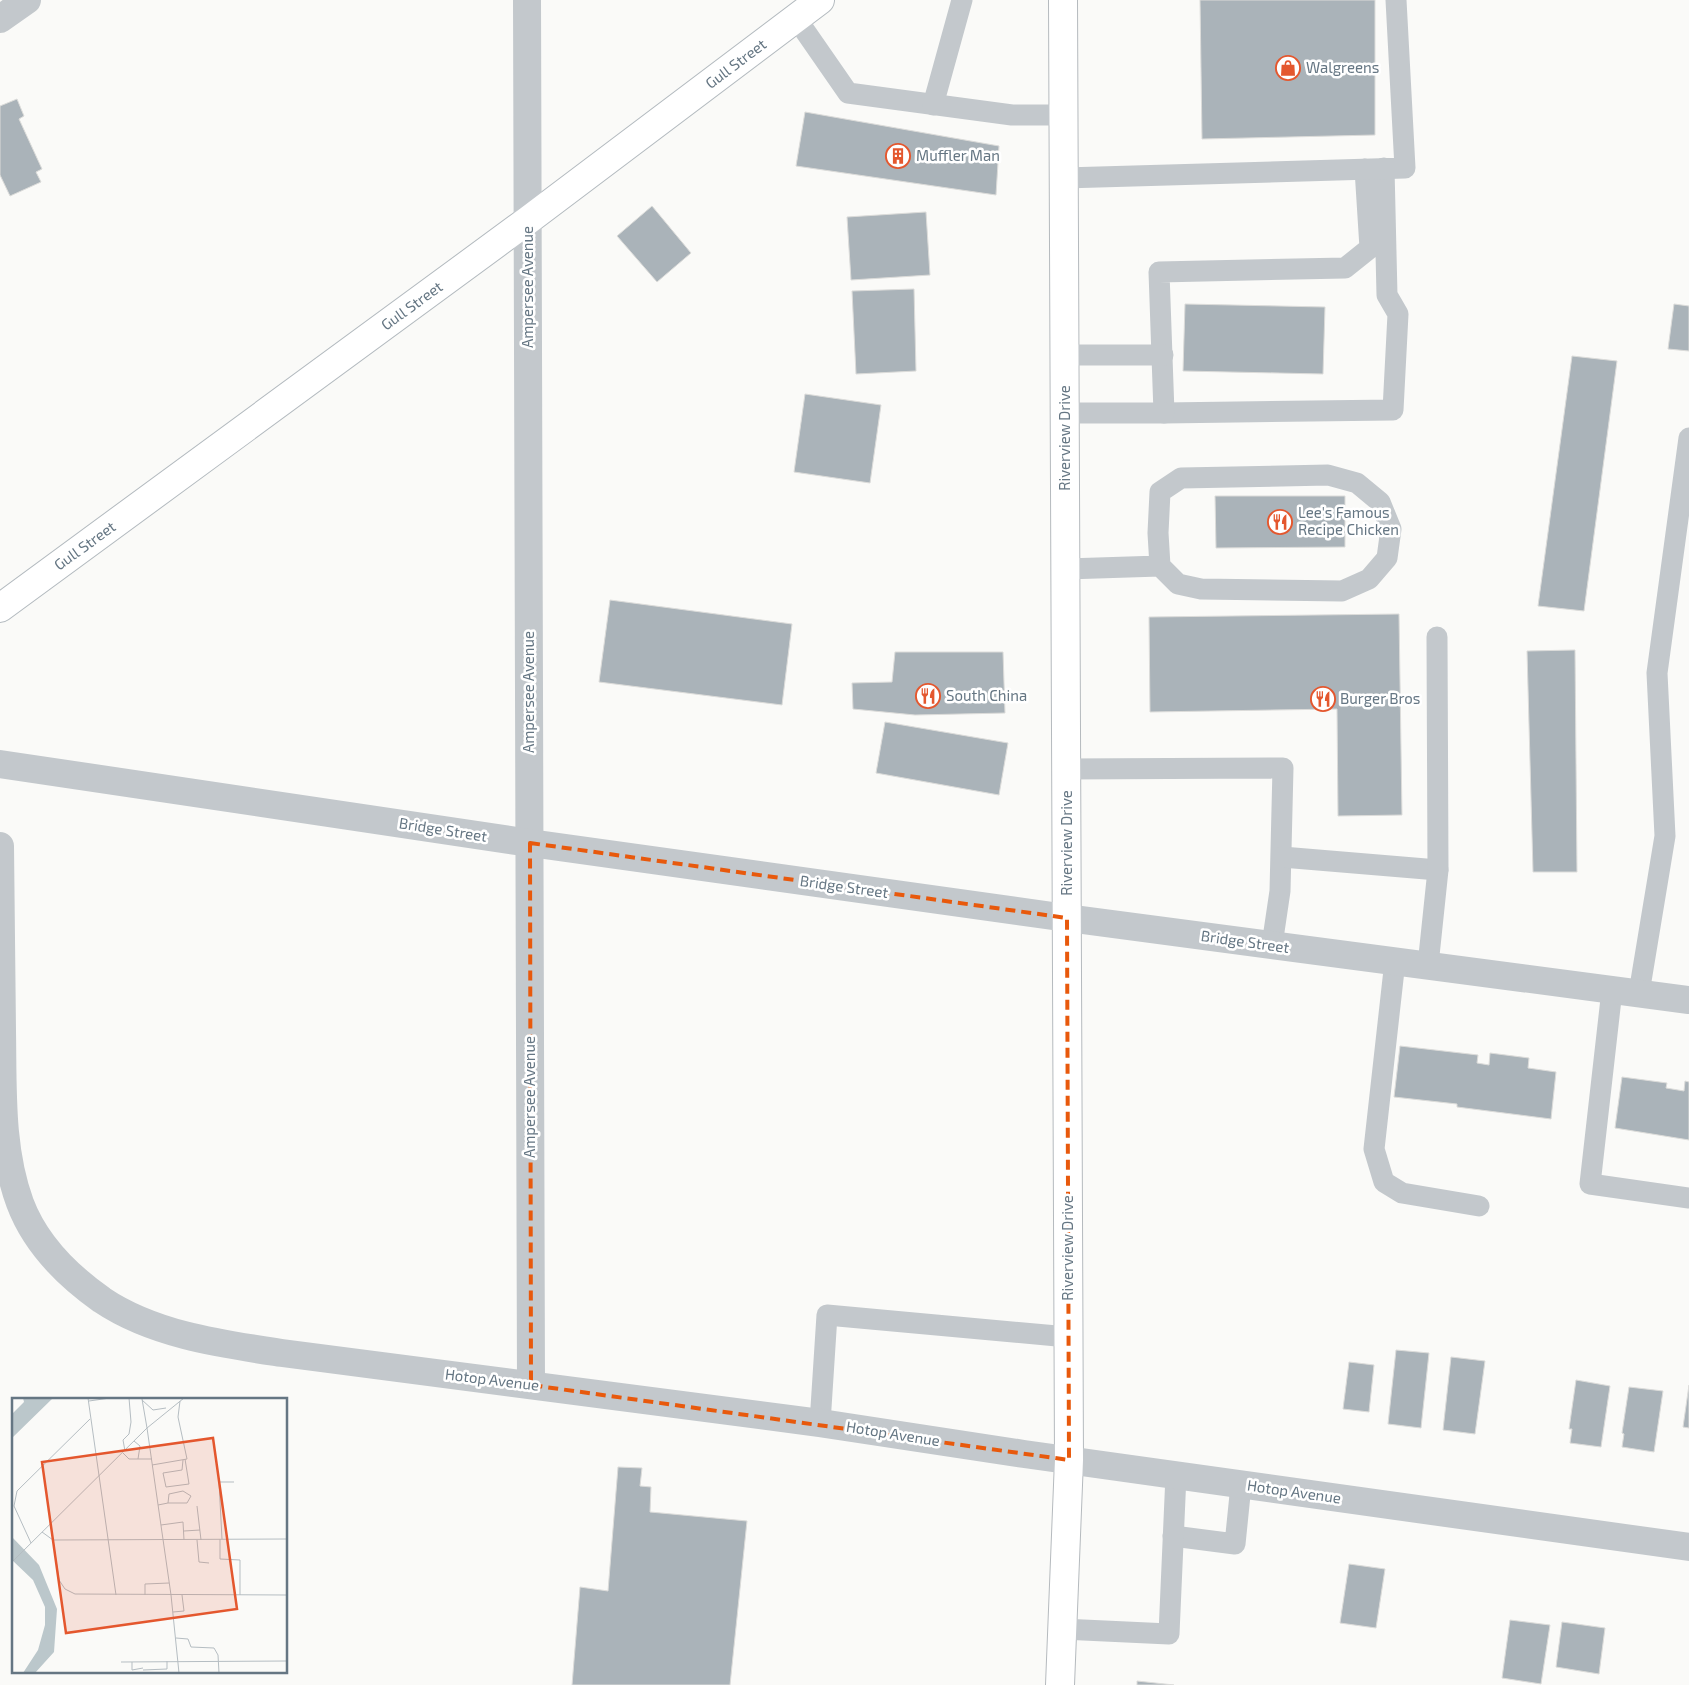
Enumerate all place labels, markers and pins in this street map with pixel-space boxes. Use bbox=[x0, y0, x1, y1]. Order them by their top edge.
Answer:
shop icon: Walgreens bbox=[1275, 55, 1301, 81]
place label: Walgreens bbox=[1306, 58, 1379, 76]
building icon: Muffler Man bbox=[885, 143, 911, 169]
place label: Muffler Man bbox=[916, 146, 1000, 164]
place label: Lee's Famous Recipe Chicken bbox=[1298, 503, 1399, 538]
restaurant icon: Lee's Famous Recipe Chicken bbox=[1267, 509, 1293, 535]
restaurant icon: South China bbox=[915, 683, 941, 709]
place label: South China bbox=[946, 686, 1027, 704]
restaurant icon: Burger Bros bbox=[1310, 686, 1336, 712]
place label: Burger Bros bbox=[1340, 689, 1420, 707]

